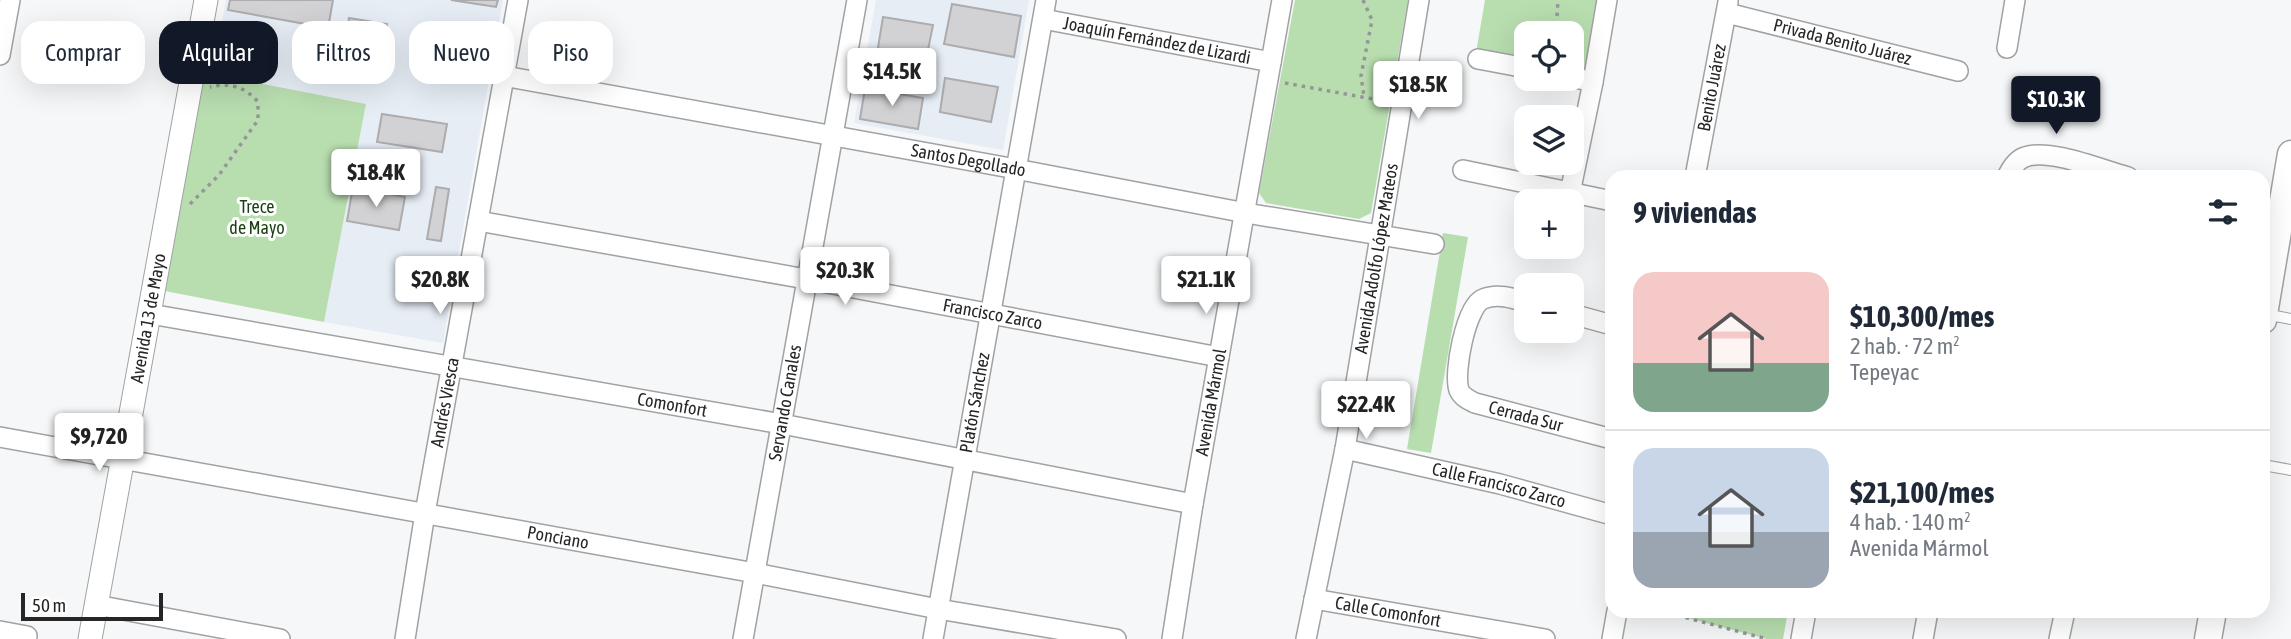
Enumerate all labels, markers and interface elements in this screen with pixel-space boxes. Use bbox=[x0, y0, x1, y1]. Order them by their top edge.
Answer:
street label: Joaquín Fernández de Lizardi bbox=[1062, 12, 1253, 68]
street label: Privada Benito Juárez bbox=[1771, 14, 1914, 69]
chip: Comprar bbox=[21, 21, 145, 84]
chip: Alquilar bbox=[159, 21, 278, 84]
chip: Filtros bbox=[292, 21, 395, 84]
chip: Nuevo bbox=[409, 21, 514, 84]
chip: Piso bbox=[528, 21, 613, 84]
map controls bbox=[1514, 21, 1584, 343]
button: locate bbox=[1514, 21, 1584, 91]
street label: Benito Juárez bbox=[1693, 42, 1730, 133]
pin: $14.5K bbox=[835, 48, 949, 108]
text: $14.5K bbox=[863, 58, 921, 84]
pin: $18.5K bbox=[1361, 61, 1475, 121]
text: $18.5K bbox=[1389, 71, 1447, 97]
pin: $10.3K bbox=[1999, 76, 2113, 136]
text: $10.3K bbox=[2027, 86, 2085, 112]
button: layers bbox=[1514, 105, 1584, 175]
street label: Santos Degollado bbox=[910, 139, 1028, 181]
pin: $18.4K bbox=[319, 150, 433, 209]
text: $18.4K bbox=[347, 159, 405, 185]
street label: Avenida Adolfo López Mateos bbox=[1350, 162, 1402, 355]
button: + bbox=[1514, 189, 1584, 259]
icon: filters bbox=[2204, 193, 2242, 231]
text: 9 viviendas bbox=[1633, 195, 1757, 229]
park label: Trece de Mayo bbox=[229, 196, 285, 238]
pin: $20.3K bbox=[788, 247, 902, 307]
street label: Avenida 13 de Mayo bbox=[126, 252, 170, 385]
pin: $20.8K bbox=[383, 256, 497, 316]
pin: $21.1K bbox=[1149, 256, 1263, 316]
text: $20.3K bbox=[816, 257, 874, 283]
text: $20.8K bbox=[411, 266, 469, 292]
text: $21.1K bbox=[1177, 266, 1235, 292]
button: − bbox=[1514, 273, 1584, 343]
street label: Francisco Zarco bbox=[941, 294, 1044, 333]
text: $10,300/mes bbox=[1850, 299, 1994, 333]
icon: home bbox=[1689, 300, 1773, 384]
text: 2 hab. · 72 m² bbox=[1850, 333, 1960, 359]
street label: Servando Canales bbox=[764, 343, 805, 462]
street label: Avenida Mármol bbox=[1191, 347, 1230, 457]
street label: Platón Sánchez bbox=[955, 350, 994, 454]
street label: Andrés Viesca bbox=[426, 356, 463, 449]
text: Tepeyac bbox=[1850, 359, 1919, 385]
pin: $22.4K bbox=[1309, 382, 1423, 441]
street label: Comonfort bbox=[636, 388, 709, 421]
text: $22.4K bbox=[1337, 391, 1395, 417]
street label: Cerrada Sur bbox=[1487, 396, 1566, 436]
pin: $9,720 bbox=[42, 414, 156, 473]
text: $9,720 bbox=[71, 423, 128, 449]
street label: Calle Francisco Zarco bbox=[1430, 458, 1568, 512]
text: $21,100/mes bbox=[1850, 475, 1994, 509]
icon: home bbox=[1689, 476, 1773, 560]
text: 4 hab. · 140 m² bbox=[1850, 509, 1971, 535]
street label: Ponciano bbox=[526, 521, 591, 553]
text: Avenida Mármol bbox=[1850, 535, 1989, 561]
scale bar bbox=[21, 590, 163, 622]
street label: Calle Comonfort bbox=[1333, 592, 1443, 631]
text: 50 m bbox=[32, 594, 66, 616]

